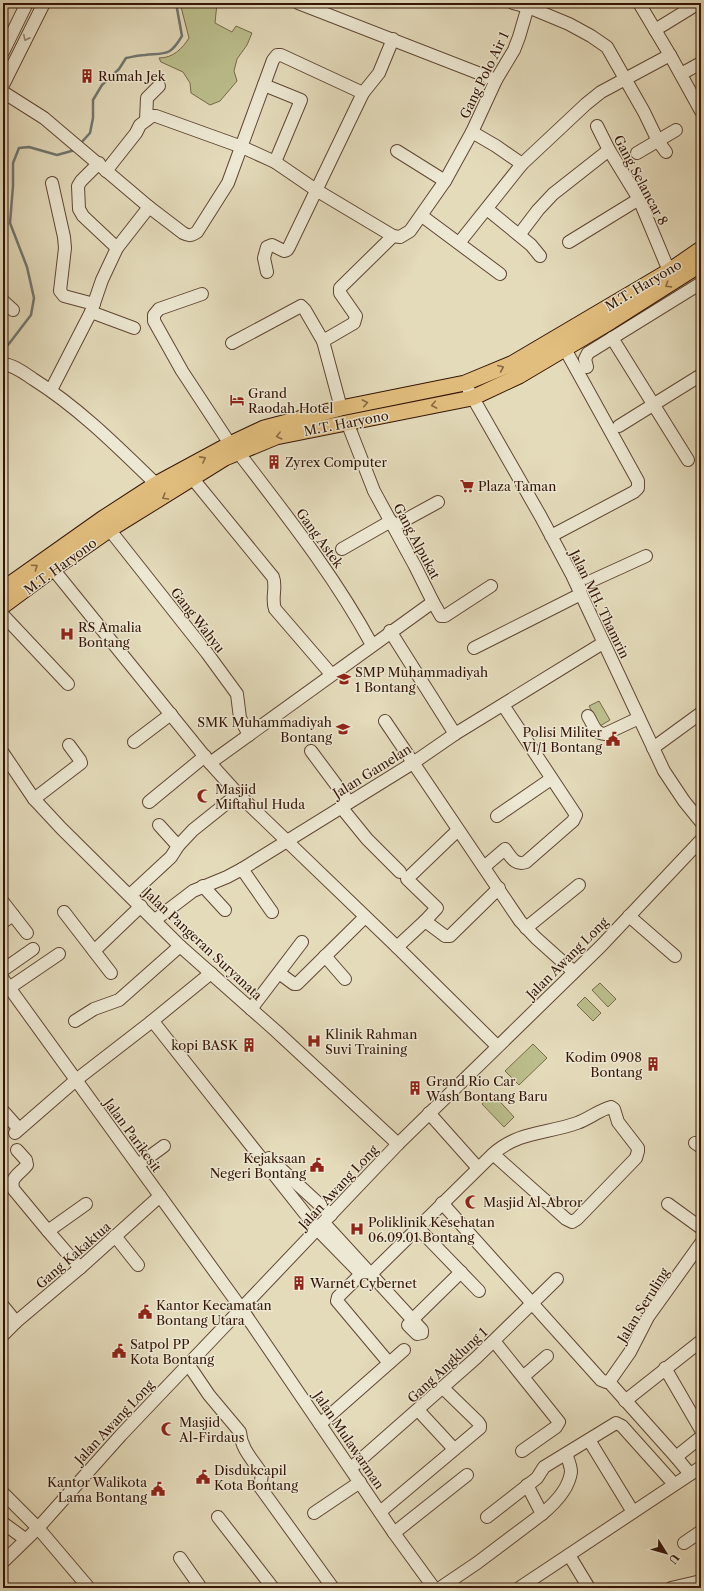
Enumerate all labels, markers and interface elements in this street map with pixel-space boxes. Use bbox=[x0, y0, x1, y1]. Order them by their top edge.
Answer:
street label: Gang Polo Air 1 bbox=[456, 29, 512, 121]
one-way arrow bbox=[23, 34, 31, 41]
building icon: Rumah Jek bbox=[79, 68, 95, 84]
place label: Rumah Jek bbox=[98, 68, 166, 84]
street label: Gang Selancar 8 bbox=[611, 132, 671, 228]
street label: M.T. Haryono bbox=[602, 256, 684, 314]
one-way arrow bbox=[665, 281, 672, 288]
one-way arrow bbox=[497, 365, 505, 373]
place label: Grand Raodah Hotel bbox=[248, 385, 333, 416]
hotel icon: Grand Raodah Hotel bbox=[229, 392, 245, 408]
one-way arrow bbox=[361, 400, 368, 408]
one-way arrow bbox=[431, 401, 437, 409]
street label: M.T. Haryono bbox=[302, 407, 390, 439]
one-way arrow bbox=[276, 432, 283, 440]
building icon: Zyrex Computer bbox=[266, 454, 282, 470]
place label: Zyrex Computer bbox=[285, 454, 388, 470]
one-way arrow bbox=[199, 456, 206, 463]
supermarket icon: Plaza Taman bbox=[459, 478, 475, 494]
place label: Plaza Taman bbox=[478, 478, 556, 494]
one-way arrow bbox=[162, 492, 169, 499]
street label: Gang Alpukat bbox=[390, 500, 444, 582]
street label: Gang Astek bbox=[293, 505, 347, 571]
street label: M.T. Haryono bbox=[20, 534, 100, 598]
street label: Jalan MH. Thamrin bbox=[566, 545, 633, 661]
one-way arrow bbox=[31, 564, 38, 572]
street label: Gang Wahyu bbox=[168, 584, 228, 656]
place label: RS Amalia Bontang bbox=[78, 619, 142, 650]
hospital icon: RS Amalia Bontang bbox=[59, 626, 75, 642]
place label: SMP Muhammadiyah 1 Bontang bbox=[355, 664, 488, 695]
school or university icon: SMP Muhammadiyah 1 Bontang bbox=[336, 671, 352, 687]
place label: SMK Muhammadiyah Bontang bbox=[197, 714, 332, 745]
school or university icon: SMK Muhammadiyah Bontang bbox=[335, 721, 351, 737]
place label: Polisi Militer VI/1 Bontang bbox=[521, 724, 603, 755]
public building icon: Polisi Militer VI/1 Bontang bbox=[605, 731, 621, 747]
street label: Jalan Gamelan bbox=[328, 741, 414, 802]
place label: Masjid Miftahul Huda bbox=[215, 781, 305, 812]
mosque icon: Masjid Miftahul Huda bbox=[196, 788, 212, 804]
street label: Jalan Pangeran Suryanata bbox=[139, 883, 266, 1003]
street label: Jalan Awang Long bbox=[521, 914, 611, 1004]
place label: Klinik Rahman Suvi Training bbox=[325, 1026, 417, 1057]
hospital icon: Klinik Rahman Suvi Training bbox=[306, 1033, 322, 1049]
place label: kopi BASK bbox=[171, 1037, 239, 1053]
building icon: kopi BASK bbox=[241, 1037, 257, 1053]
place label: Kodim 0908 Bontang bbox=[565, 1049, 642, 1080]
building icon: Kodim 0908 Bontang bbox=[645, 1056, 661, 1072]
place label: Grand Rio Car Wash Bontang Baru bbox=[425, 1073, 548, 1104]
building icon: Grand Rio Car Wash Bontang Baru bbox=[407, 1080, 423, 1096]
street label: Jalan Parikesit bbox=[100, 1094, 165, 1175]
street label: Jalan Awang Long bbox=[294, 1142, 381, 1234]
place label: Kejaksaan Negeri Bontang bbox=[210, 1150, 306, 1181]
public building icon: Kejaksaan Negeri Bontang bbox=[309, 1157, 325, 1173]
mosque icon: Masjid Al-Abror bbox=[464, 1194, 480, 1210]
place label: Masjid Al-Abror bbox=[483, 1194, 583, 1210]
place label: Poliklinik Kesehatan 06.09.01 Bontang bbox=[368, 1214, 495, 1245]
street label: Gang Kakaktua bbox=[32, 1218, 114, 1292]
hospital icon: Poliklinik Kesehatan 06.09.01 Bontang bbox=[349, 1221, 365, 1237]
street label: Jalan Seruling bbox=[613, 1265, 672, 1347]
building icon: Warnet Cybernet bbox=[291, 1275, 307, 1291]
place label: Warnet Cybernet bbox=[309, 1275, 417, 1291]
place label: Kantor Kecamatan Bontang Utara bbox=[156, 1297, 272, 1328]
public building icon: Kantor Kecamatan Bontang Utara bbox=[137, 1304, 153, 1320]
street label: Gang Angklung 1 bbox=[404, 1324, 491, 1406]
place label: Satpol PP Kota Bontang bbox=[130, 1336, 214, 1367]
public building icon: Satpol PP Kota Bontang bbox=[111, 1343, 127, 1359]
street label: Jalan Awang Long bbox=[70, 1377, 157, 1469]
street label: Jalan Mulawarman bbox=[309, 1386, 388, 1492]
place label: Masjid Al-Firdaus bbox=[178, 1414, 245, 1445]
mosque icon: Masjid Al-Firdaus bbox=[160, 1421, 176, 1437]
place label: Disdukcapil Kota Bontang bbox=[214, 1462, 298, 1493]
public building icon: Disdukcapil Kota Bontang bbox=[195, 1469, 211, 1485]
place label: Kantor Walikota Lama Bontang bbox=[47, 1474, 147, 1505]
public building icon: Kantor Walikota Lama Bontang bbox=[150, 1481, 166, 1497]
north arrow bbox=[646, 1533, 686, 1573]
text: U bbox=[666, 1551, 682, 1567]

